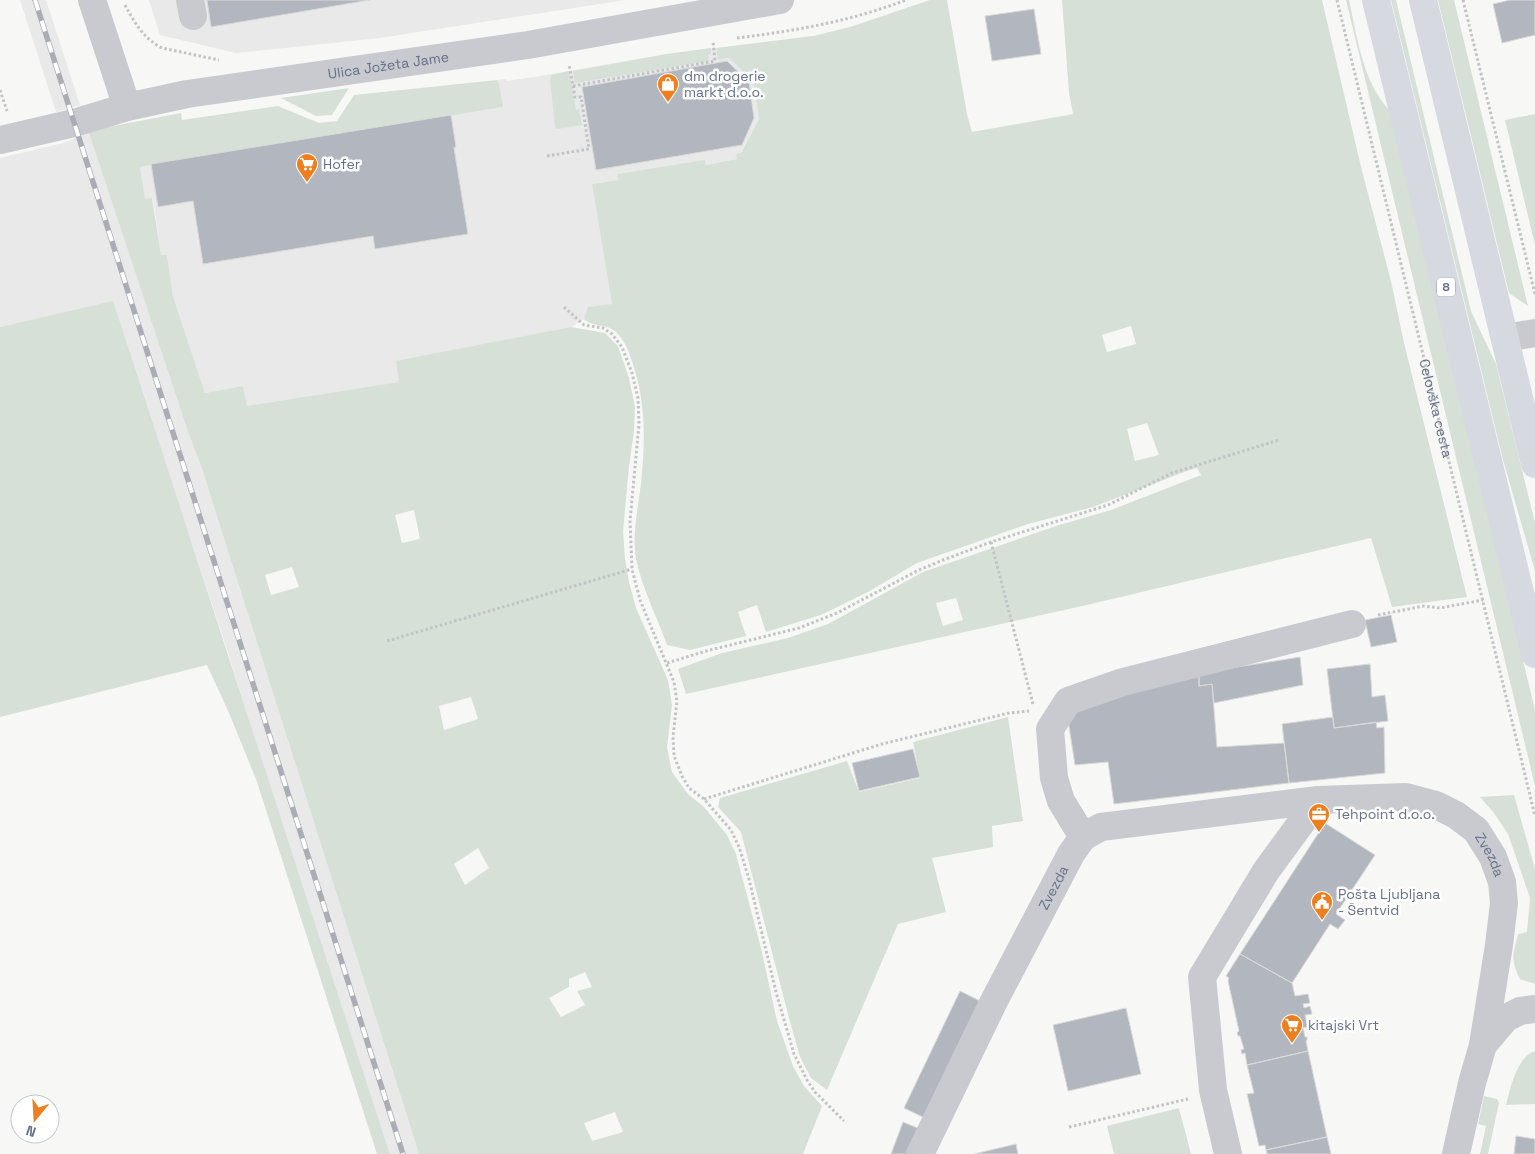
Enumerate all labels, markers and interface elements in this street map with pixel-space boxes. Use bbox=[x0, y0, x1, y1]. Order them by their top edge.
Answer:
street label: Ulica Jožeta Jame bbox=[327, 47, 450, 83]
place label: dm drogerie markt d.o.o. bbox=[684, 67, 766, 101]
shop icon: dm drogerie markt d.o.o. bbox=[656, 72, 680, 103]
supermarket icon: Hofer bbox=[295, 152, 319, 183]
place label: Hofer bbox=[323, 155, 360, 173]
road number: 8 bbox=[1437, 278, 1455, 296]
street label: Celovška cesta bbox=[1415, 357, 1457, 459]
office icon: Tehpoint d.o.o. bbox=[1307, 802, 1331, 833]
place label: Tehpoint d.o.o. bbox=[1335, 805, 1435, 823]
street label: Zvezda bbox=[1471, 829, 1508, 879]
street label: Zvezda bbox=[1034, 862, 1072, 913]
place label: Pošta Ljubljana - Šentvid bbox=[1338, 885, 1440, 919]
public building icon: Pošta Ljubljana - Šentvid bbox=[1310, 890, 1334, 921]
supermarket icon: kitajski Vrt bbox=[1280, 1013, 1304, 1044]
place label: kitajski Vrt bbox=[1308, 1016, 1379, 1034]
north arrow bbox=[10, 1094, 60, 1144]
text: N bbox=[24, 1121, 38, 1141]

